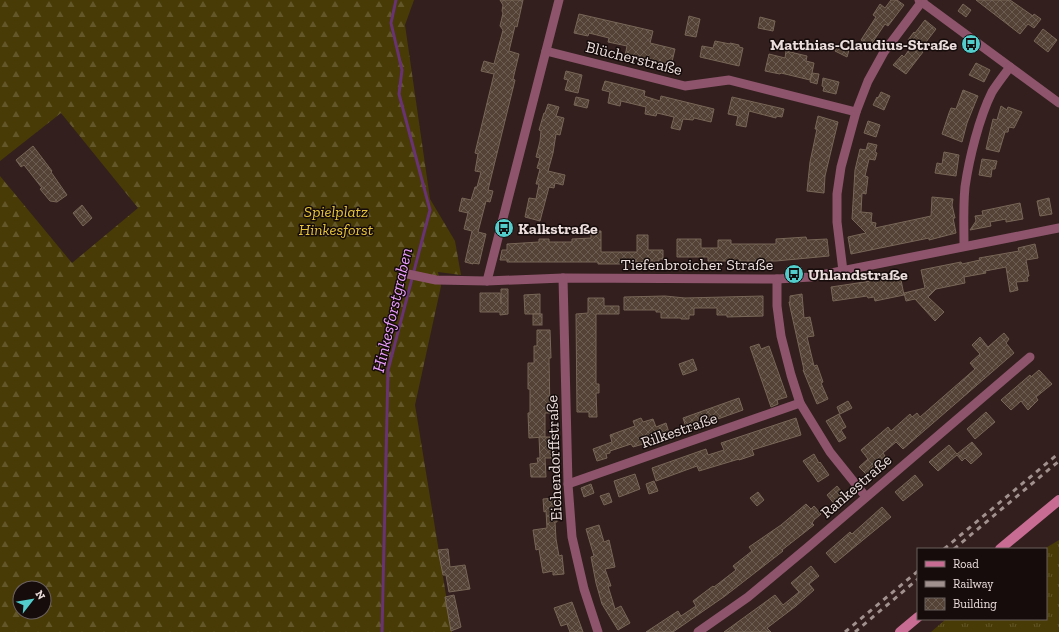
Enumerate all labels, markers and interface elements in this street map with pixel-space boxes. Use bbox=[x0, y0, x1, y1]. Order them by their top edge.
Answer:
bus stop icon: Matthias-Claudius-Straße bbox=[960, 33, 982, 55]
place label: Matthias-Claudius-Straße bbox=[770, 35, 957, 54]
street label: Blücherstraße bbox=[584, 37, 684, 79]
park label: Spielplatz Hinkesforst bbox=[299, 202, 374, 239]
bus stop icon: Kalkstraße bbox=[493, 217, 515, 239]
place label: Kalkstraße bbox=[518, 219, 598, 238]
water label: Hinkesforstgraben bbox=[368, 246, 416, 374]
street label: Tiefenbroicher Straße bbox=[621, 255, 773, 274]
bus stop icon: Uhlandstraße bbox=[783, 263, 805, 285]
place label: Uhlandstraße bbox=[808, 265, 908, 284]
street label: Eichendorffstraße bbox=[542, 395, 566, 521]
street label: Rilkestraße bbox=[638, 408, 720, 452]
street label: Rankestraße bbox=[817, 450, 895, 522]
legend bbox=[917, 548, 1047, 620]
text: Road bbox=[953, 557, 979, 571]
text: Railway bbox=[953, 577, 994, 591]
north arrow bbox=[12, 580, 52, 620]
text: N bbox=[32, 588, 48, 603]
text: Building bbox=[953, 597, 997, 611]

